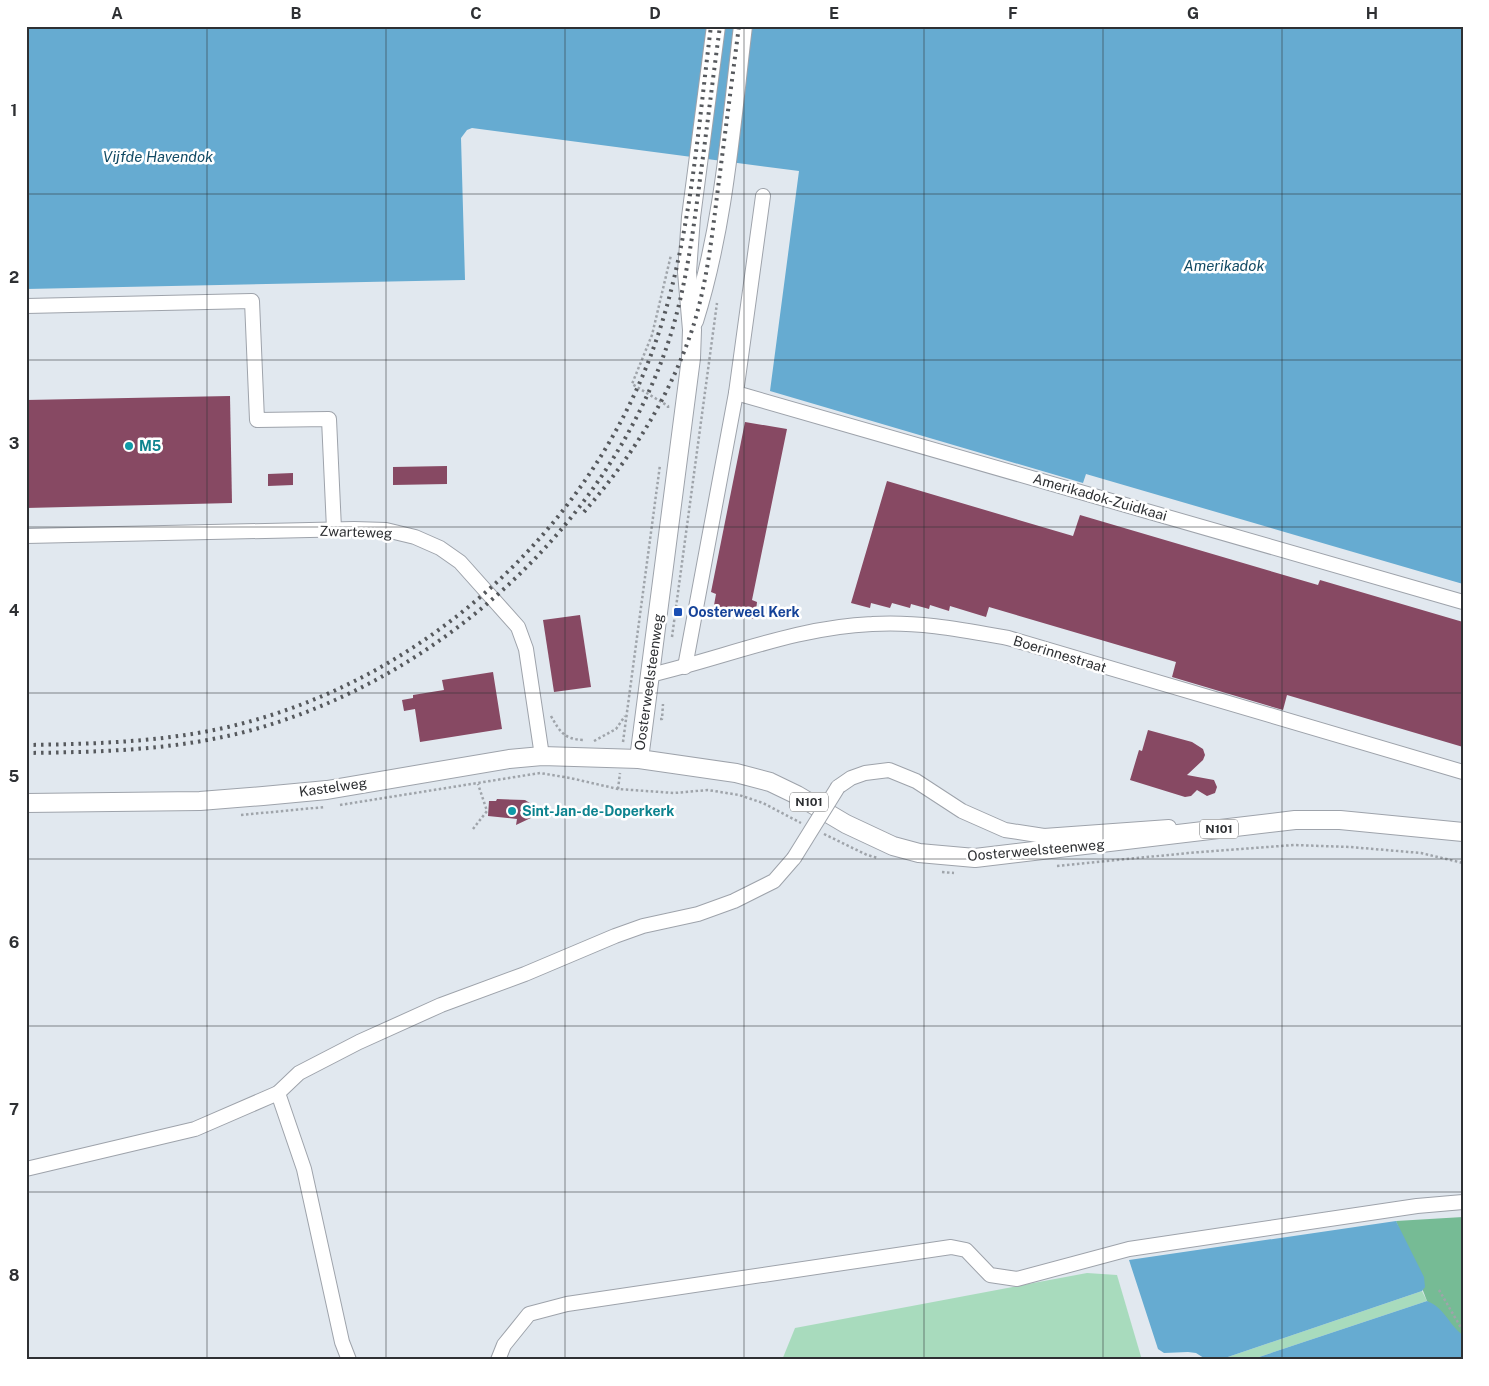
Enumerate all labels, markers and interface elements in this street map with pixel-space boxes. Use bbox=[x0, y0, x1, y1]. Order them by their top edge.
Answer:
text: A bbox=[111, 4, 123, 23]
text: B bbox=[291, 4, 302, 23]
text: C bbox=[470, 4, 482, 23]
text: D bbox=[649, 4, 661, 23]
text: E bbox=[829, 4, 839, 23]
text: F bbox=[1008, 4, 1018, 23]
text: G bbox=[1187, 4, 1199, 23]
text: H bbox=[1366, 4, 1378, 23]
text: 1 bbox=[11, 101, 17, 120]
water label: Vijfde Havendok bbox=[103, 148, 214, 165]
water label: Amerikadok bbox=[1183, 257, 1265, 274]
text: 2 bbox=[9, 268, 19, 287]
text: 3 bbox=[9, 434, 19, 453]
place label: M5 bbox=[139, 438, 161, 454]
marker: M5 bbox=[123, 440, 135, 452]
street label: Amerikadok-Zuidkaai bbox=[1031, 470, 1169, 524]
street label: Zwarteweg bbox=[319, 523, 393, 541]
text: 4 bbox=[9, 601, 20, 620]
place label: Oosterweel Kerk bbox=[688, 604, 800, 620]
marker: Oosterweel Kerk bbox=[672, 606, 684, 618]
street label: Oosterweelsteenweg bbox=[631, 612, 667, 751]
street label: Boerinnestraat bbox=[1011, 632, 1109, 676]
text: 5 bbox=[9, 767, 20, 786]
street label: Kastelweg bbox=[298, 774, 368, 800]
road number: N101 bbox=[790, 792, 828, 812]
place label: Sint-Jan-de-Doperkerk bbox=[522, 803, 674, 819]
marker: Sint-Jan-de-Doperkerk bbox=[506, 805, 518, 817]
road number: N101 bbox=[1200, 820, 1238, 839]
street label: Oosterweelsteenweg bbox=[967, 836, 1106, 864]
text: 6 bbox=[9, 933, 19, 952]
text: 7 bbox=[9, 1100, 19, 1119]
text: 8 bbox=[9, 1266, 20, 1285]

